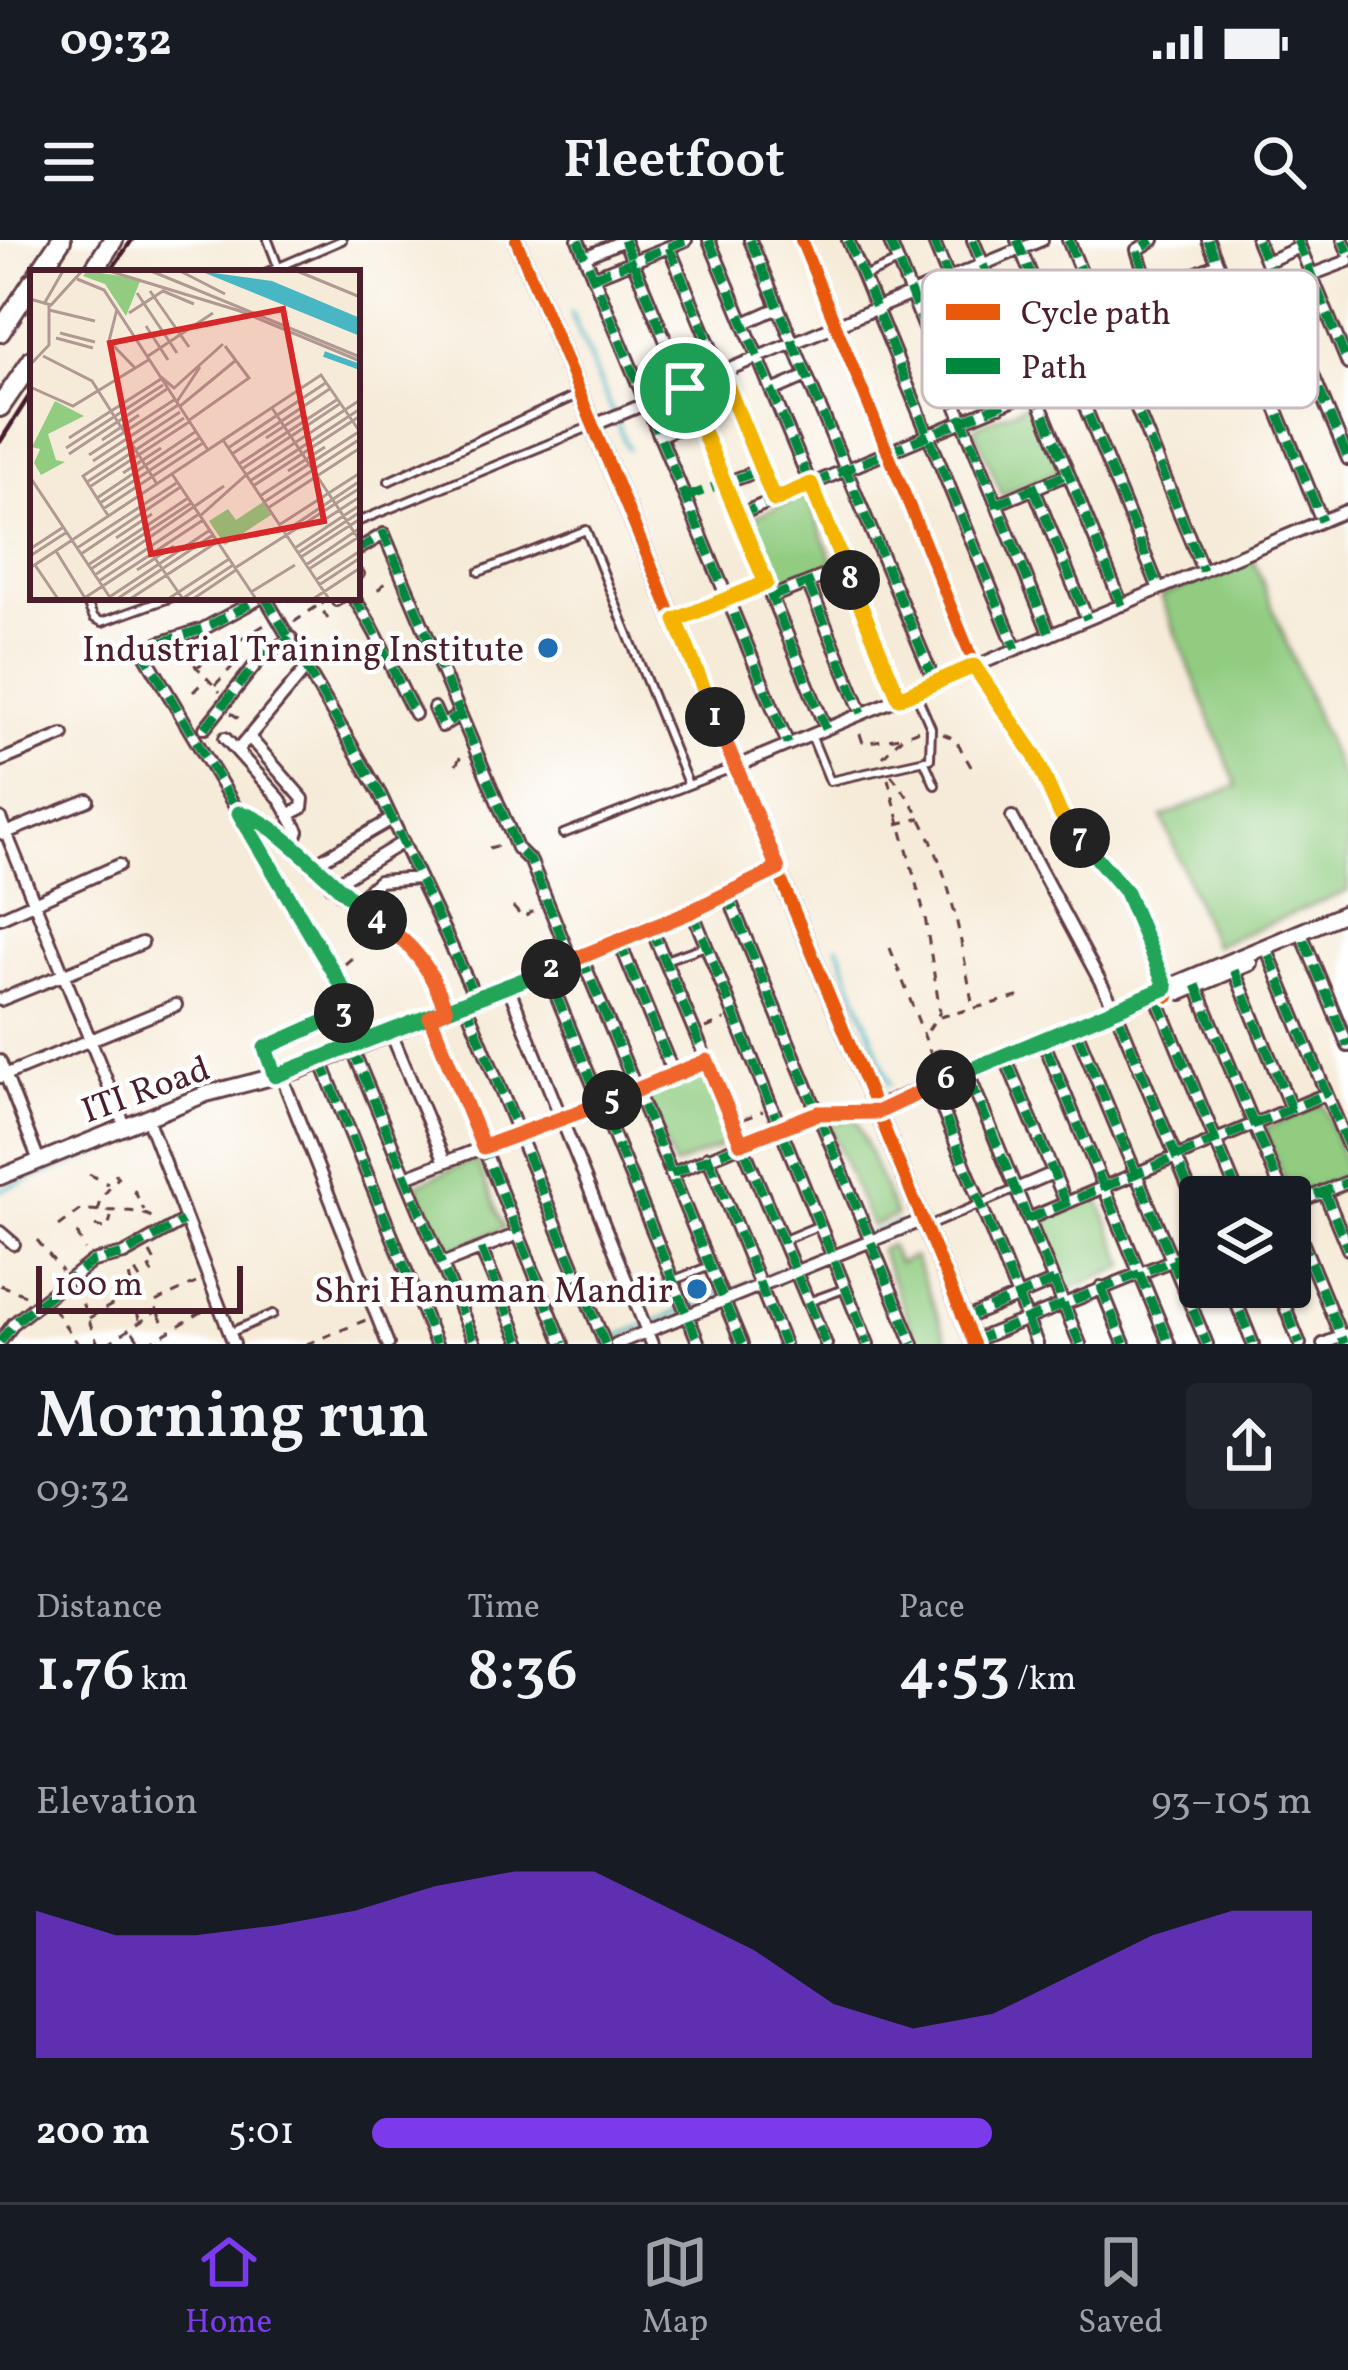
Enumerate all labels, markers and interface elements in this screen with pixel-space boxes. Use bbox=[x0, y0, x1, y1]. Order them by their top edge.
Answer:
text: 09:32 bbox=[60, 11, 172, 74]
text: Fleetfoot bbox=[563, 125, 785, 200]
icon: menu bbox=[36, 129, 102, 195]
icon: search bbox=[1246, 129, 1312, 195]
inset map bbox=[30, 270, 360, 600]
legend bbox=[922, 270, 1318, 408]
text: Cycle path bbox=[1021, 293, 1171, 339]
pin bbox=[634, 337, 736, 439]
text: Path bbox=[1021, 347, 1087, 393]
icon: arrive bbox=[652, 355, 718, 421]
pin: 8 bbox=[820, 550, 880, 610]
text: 8 bbox=[841, 557, 859, 603]
place label: Industrial Training Institute bbox=[82, 627, 524, 677]
marker: Industrial Training Institute bbox=[535, 635, 561, 661]
pin: 1 bbox=[685, 687, 745, 747]
text: 1 bbox=[708, 694, 722, 740]
pin: 7 bbox=[1050, 808, 1110, 868]
text: 7 bbox=[1072, 815, 1088, 861]
pin: 4 bbox=[347, 890, 407, 950]
text: 4 bbox=[367, 897, 387, 943]
pin: 2 bbox=[521, 939, 581, 999]
text: 2 bbox=[542, 946, 560, 992]
pin: 3 bbox=[314, 983, 374, 1043]
text: 3 bbox=[336, 990, 352, 1036]
street label: ITI Road bbox=[75, 1045, 217, 1138]
pin: 6 bbox=[916, 1050, 976, 1110]
text: 6 bbox=[937, 1057, 955, 1103]
pin: 5 bbox=[582, 1070, 642, 1130]
text: 5 bbox=[604, 1077, 620, 1123]
map controls bbox=[1179, 1176, 1311, 1308]
button: layers bbox=[1179, 1176, 1311, 1308]
scale bar bbox=[36, 1260, 243, 1313]
text: 100 m bbox=[54, 1264, 143, 1310]
place label: Shri Hanuman Mandir bbox=[314, 1268, 673, 1318]
marker: Shri Hanuman Mandir bbox=[684, 1276, 710, 1302]
text: Morning run bbox=[36, 1373, 429, 1465]
button: share bbox=[1186, 1383, 1312, 1509]
text: 09:32 bbox=[36, 1464, 130, 1518]
text: Distance bbox=[36, 1586, 162, 1632]
text: Time bbox=[467, 1586, 540, 1632]
text: Pace bbox=[899, 1586, 965, 1632]
text: 1.76 bbox=[36, 1632, 134, 1715]
text: 8:36 bbox=[467, 1632, 578, 1715]
text: 4:53 bbox=[899, 1632, 1010, 1715]
text: km bbox=[134, 1658, 188, 1704]
text: /km bbox=[1010, 1658, 1076, 1704]
text: Elevation bbox=[36, 1776, 198, 1830]
text: 93–105 m bbox=[1151, 1776, 1312, 1830]
text: 200 m bbox=[36, 2106, 150, 2160]
text: 5:01 bbox=[228, 2106, 295, 2160]
tab: Home bbox=[185, 2229, 272, 2347]
tab: Map bbox=[642, 2229, 708, 2347]
tab: Saved bbox=[1078, 2229, 1163, 2347]

